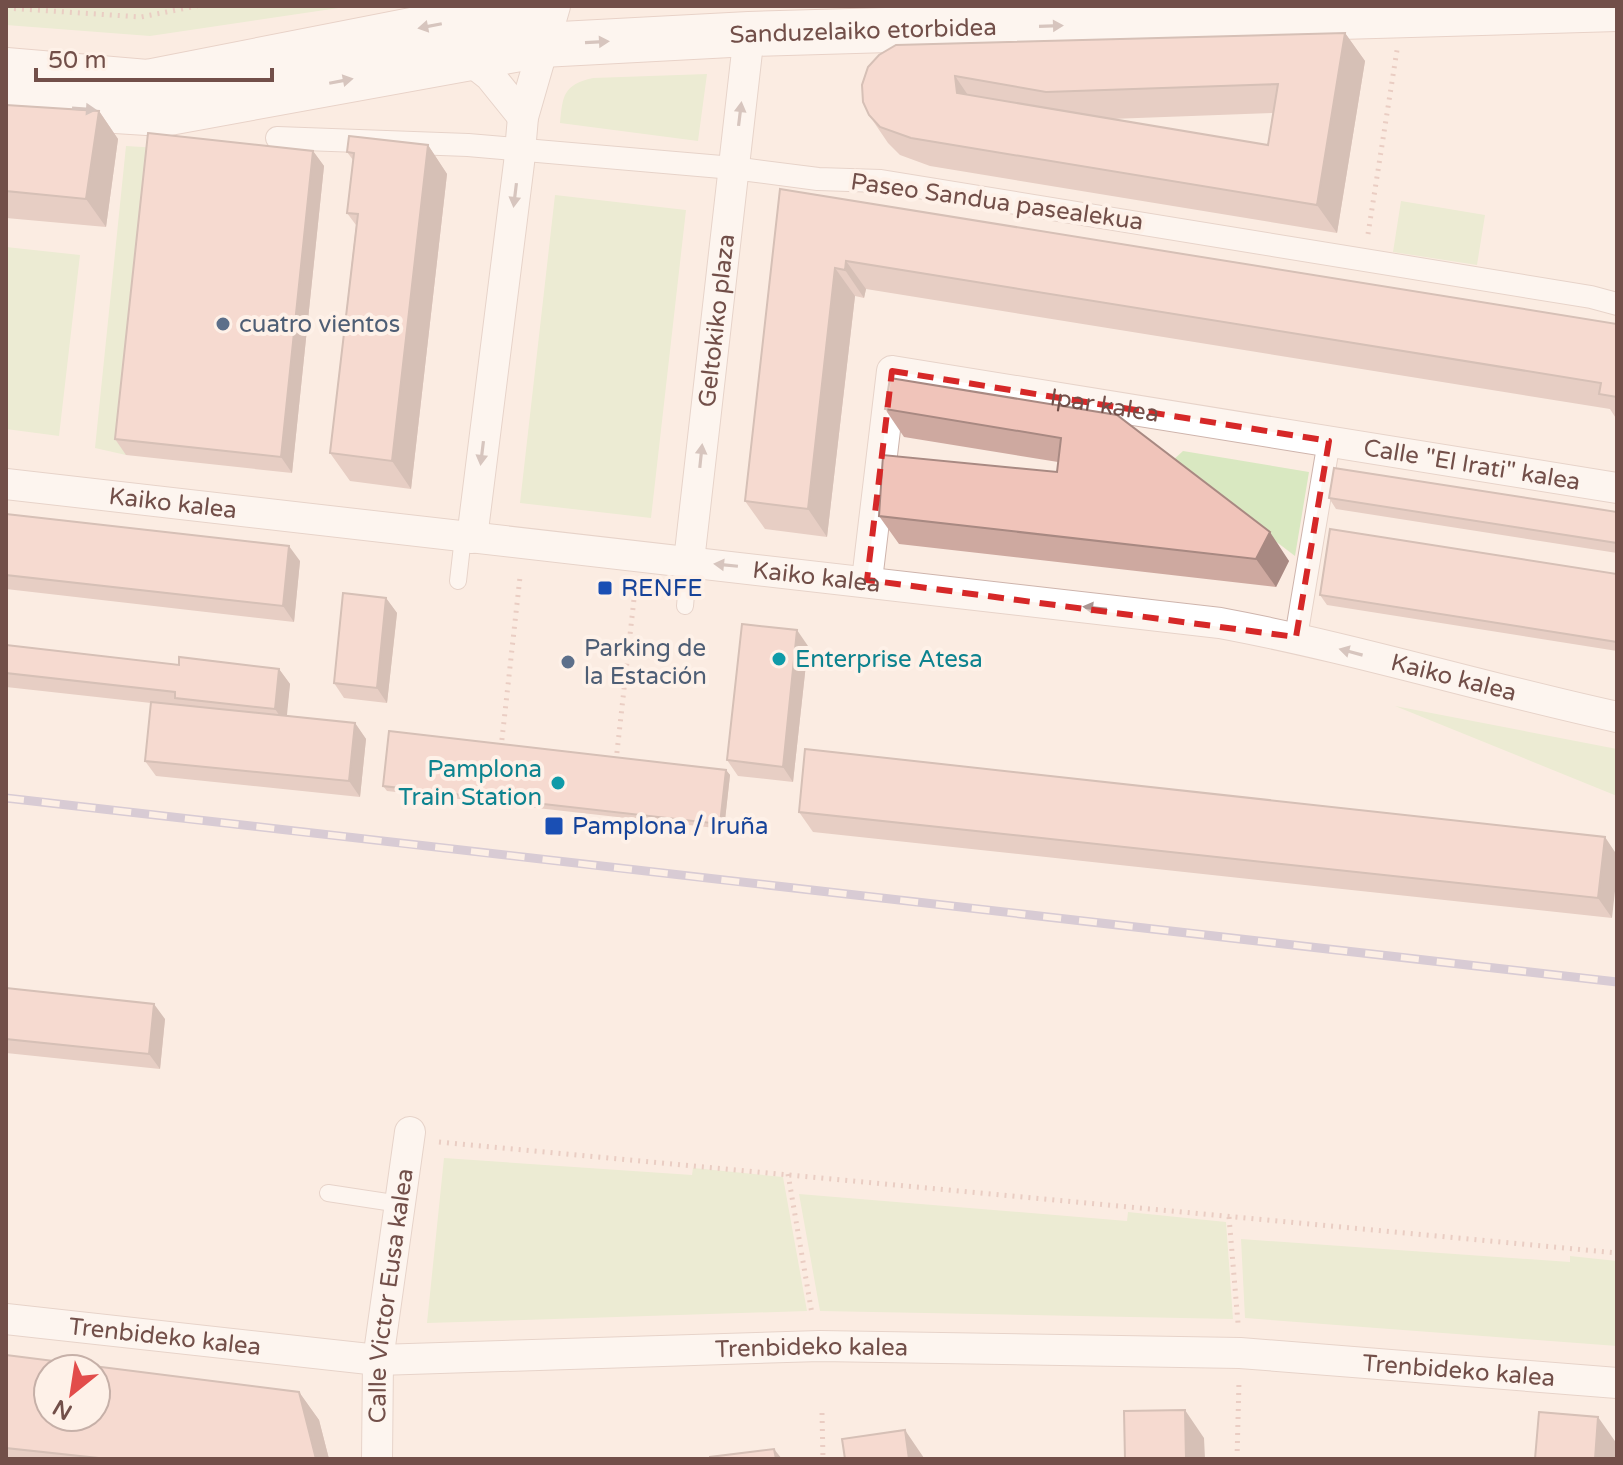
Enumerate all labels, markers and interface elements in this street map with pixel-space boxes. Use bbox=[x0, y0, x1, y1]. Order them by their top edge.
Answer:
street label: Sanduzelaiko etorbidea bbox=[729, 12, 997, 50]
one-way arrow bbox=[1039, 19, 1064, 32]
one-way arrow bbox=[417, 21, 442, 33]
scale bar bbox=[36, 32, 272, 82]
one-way arrow bbox=[585, 35, 610, 48]
text: 50 m bbox=[48, 46, 106, 75]
one-way arrow bbox=[328, 75, 353, 87]
one-way arrow bbox=[733, 101, 746, 126]
one-way arrow bbox=[72, 103, 97, 116]
street label: Paseo Sandua pasealekua bbox=[849, 167, 1145, 237]
one-way arrow bbox=[508, 183, 521, 208]
street label: Geltokiko plaza bbox=[692, 232, 741, 409]
place label: cuatro vientos bbox=[239, 310, 400, 339]
marker: cuatro vientos bbox=[214, 315, 232, 333]
street label: Ipar kalea bbox=[1048, 382, 1161, 428]
street label: Calle "El Irati" kalea bbox=[1362, 433, 1582, 496]
one-way arrow bbox=[476, 441, 489, 466]
one-way arrow bbox=[695, 443, 708, 468]
street label: Kaiko kalea bbox=[107, 481, 239, 525]
street label: Kaiko kalea bbox=[751, 555, 882, 599]
one-way arrow bbox=[713, 559, 738, 572]
place label: RENFE bbox=[621, 574, 703, 603]
marker: RENFE bbox=[596, 579, 614, 597]
one-way arrow bbox=[1082, 601, 1107, 614]
place label: Parking de la Estación bbox=[584, 634, 707, 691]
place label: Enterprise Atesa bbox=[795, 645, 983, 674]
one-way arrow bbox=[1339, 645, 1364, 657]
street label: Kaiko kalea bbox=[1388, 647, 1520, 707]
marker: Enterprise Atesa bbox=[770, 650, 788, 668]
marker: Parking de la Estación bbox=[559, 653, 577, 671]
place label: Pamplona Train Station bbox=[398, 755, 542, 812]
marker: Pamplona Train Station bbox=[549, 774, 567, 792]
place label: Pamplona / Iruña bbox=[572, 812, 768, 841]
marker: Pamplona / Iruña bbox=[543, 815, 565, 837]
street label: Calle Victor Eusa kalea bbox=[363, 1167, 419, 1423]
street label: Trenbideko kalea bbox=[67, 1312, 263, 1362]
street label: Trenbideko kalea bbox=[714, 1331, 908, 1364]
street label: Trenbideko kalea bbox=[1361, 1348, 1556, 1393]
north arrow bbox=[32, 1353, 112, 1433]
text: N bbox=[48, 1394, 77, 1425]

